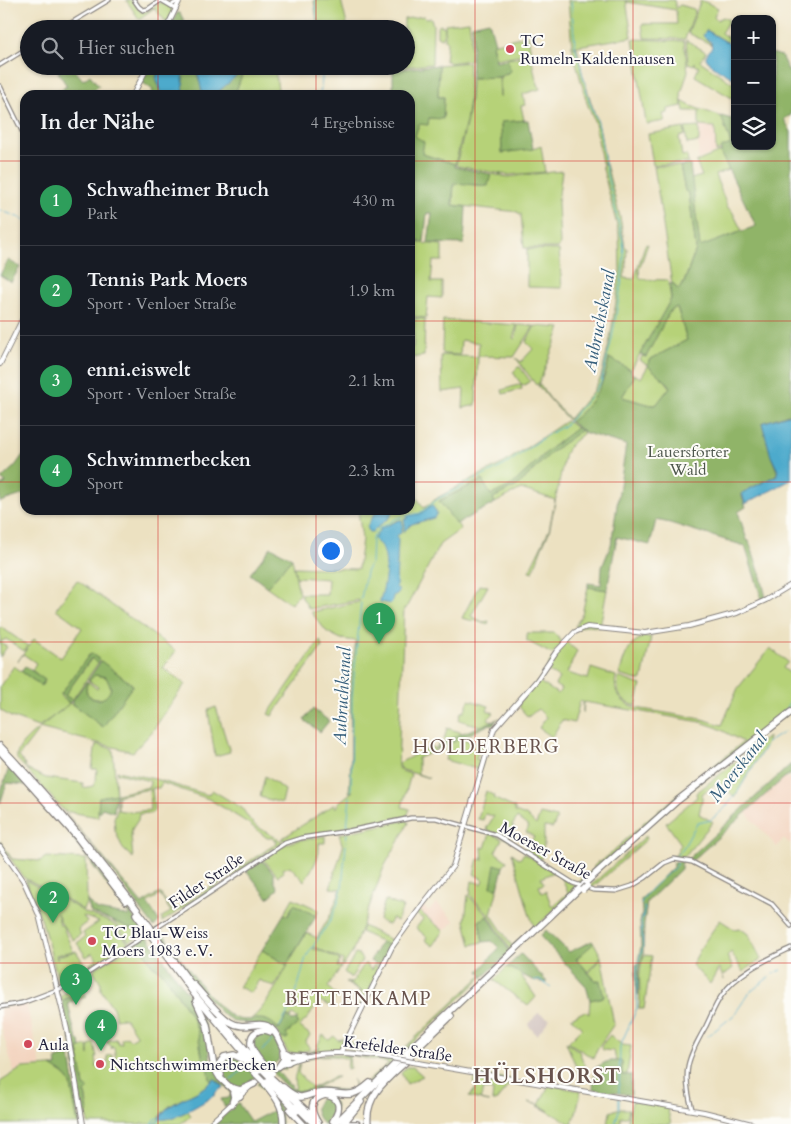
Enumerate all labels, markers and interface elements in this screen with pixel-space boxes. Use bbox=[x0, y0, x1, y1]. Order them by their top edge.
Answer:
map controls bbox=[731, 15, 776, 150]
button: + bbox=[731, 15, 776, 60]
search box bbox=[20, 20, 415, 75]
place label: TC Rumeln-Kaldenhausen bbox=[520, 30, 675, 70]
icon: search bbox=[38, 34, 66, 62]
text: Hier suchen bbox=[78, 35, 175, 61]
marker: TC Rumeln-Kaldenhausen bbox=[504, 43, 516, 55]
button: − bbox=[731, 60, 776, 105]
button: layers bbox=[731, 105, 776, 150]
text: In der Nähe bbox=[40, 108, 155, 137]
text: 4 Ergebnisse bbox=[310, 112, 395, 134]
text: Schwafheimer Bruch bbox=[87, 177, 269, 203]
text: 1 bbox=[52, 190, 60, 212]
text: 430 m bbox=[353, 190, 395, 212]
text: Park bbox=[87, 203, 118, 225]
water label: Aubruchskanal bbox=[577, 266, 622, 376]
text: Tennis Park Moers bbox=[87, 267, 248, 293]
text: 2 bbox=[52, 280, 60, 302]
text: 1.9 km bbox=[348, 280, 395, 302]
text: Sport · Venloer Straße bbox=[87, 293, 237, 315]
text: enni.eiswelt bbox=[87, 357, 190, 383]
text: 3 bbox=[52, 370, 60, 392]
text: 2.1 km bbox=[348, 370, 395, 392]
text: Sport · Venloer Straße bbox=[87, 383, 237, 405]
park label: Lauersforter Wald bbox=[647, 441, 729, 481]
text: Schwimmerbecken bbox=[87, 447, 251, 473]
text: 4 bbox=[52, 460, 60, 482]
text: 2.3 km bbox=[348, 460, 395, 482]
text: Sport bbox=[87, 473, 123, 495]
your location bbox=[318, 538, 344, 564]
pin: 1 bbox=[363, 603, 395, 644]
water label: Aubruchkanal bbox=[327, 645, 358, 747]
water label: Moerskanal bbox=[703, 726, 774, 808]
district label: HOLDERBERG bbox=[413, 734, 559, 760]
street label: Moerser Straße bbox=[495, 816, 596, 885]
street label: Filder Straße bbox=[165, 848, 248, 914]
pin: 2 bbox=[37, 882, 69, 923]
place label: TC Blau-Weiss Moers 1983 e.V. bbox=[102, 922, 213, 962]
marker: TC Blau-Weiss Moers 1983 e.V. bbox=[86, 935, 98, 947]
pin: 3 bbox=[60, 964, 92, 1005]
district label: BETTENKAMP bbox=[284, 986, 432, 1012]
pin: 4 bbox=[85, 1010, 117, 1051]
street label: Krefelder Straße bbox=[342, 1030, 454, 1068]
place label: Aula bbox=[38, 1034, 69, 1056]
marker: Aula bbox=[22, 1038, 34, 1050]
place label: Nichtschwimmerbecken bbox=[110, 1054, 276, 1076]
marker: Nichtschwimmerbecken bbox=[94, 1058, 106, 1070]
district label: HÜLSHORST bbox=[473, 1062, 621, 1091]

